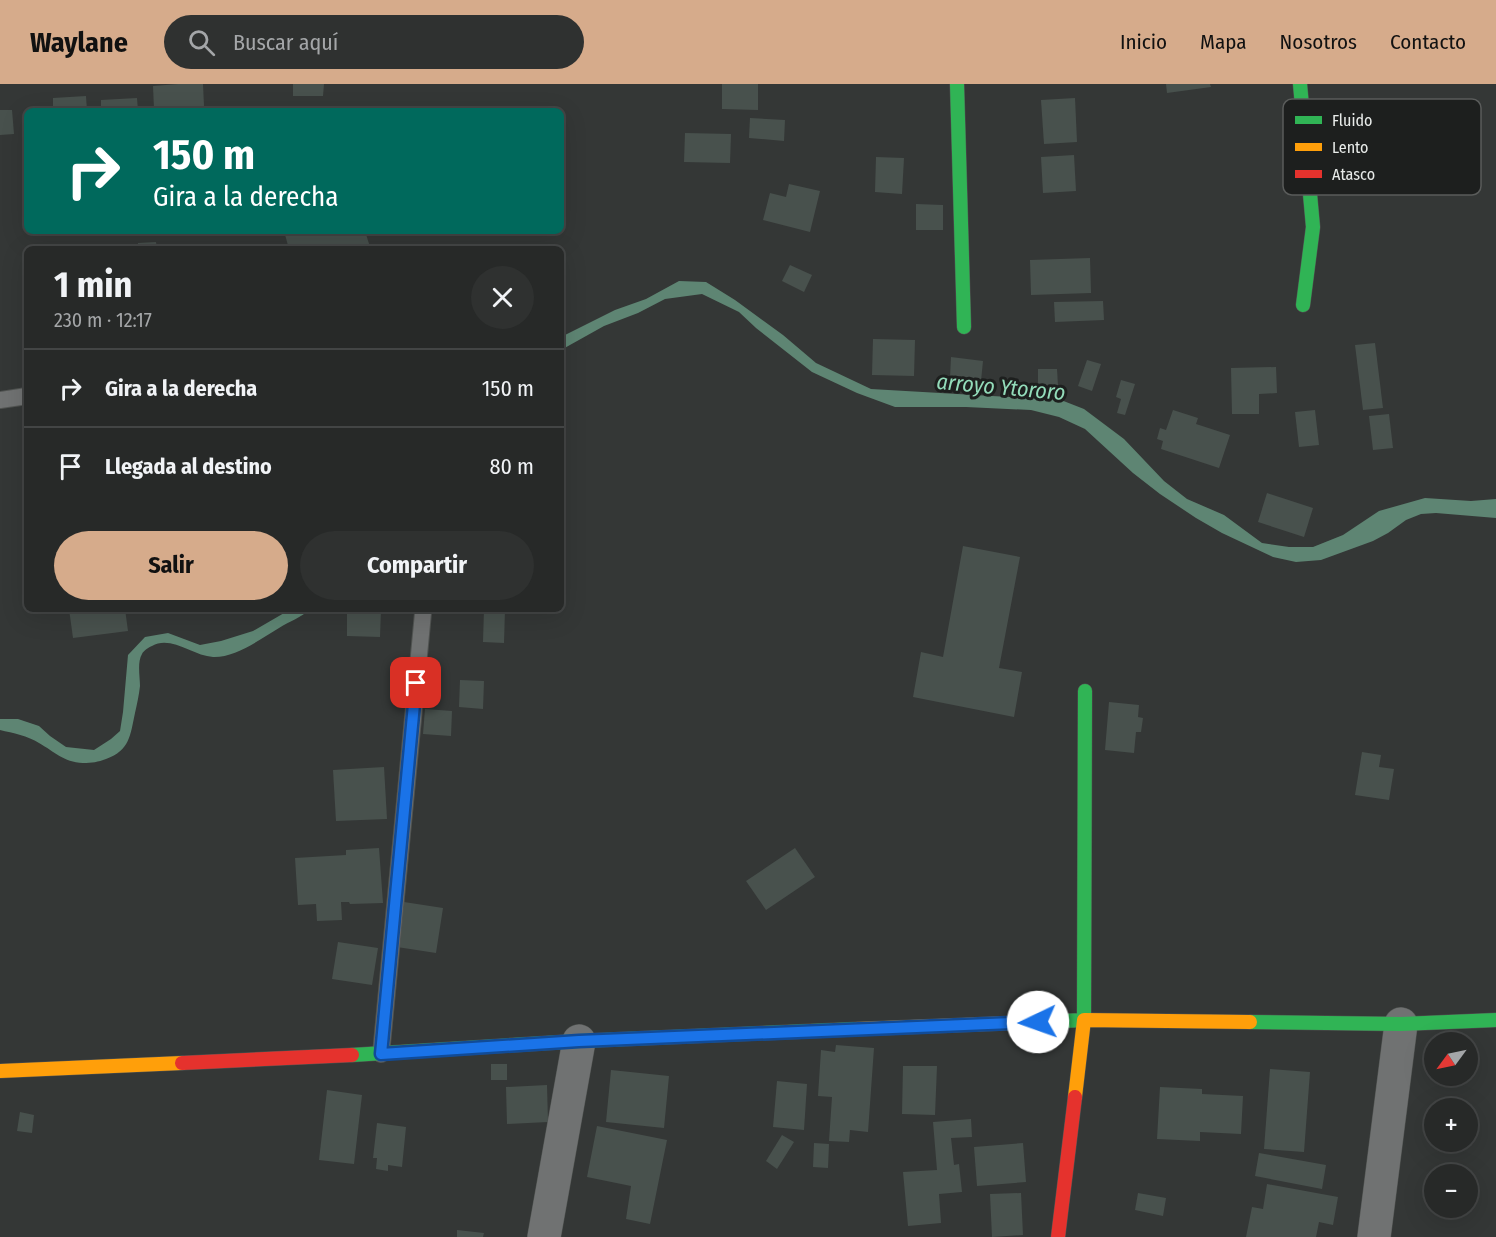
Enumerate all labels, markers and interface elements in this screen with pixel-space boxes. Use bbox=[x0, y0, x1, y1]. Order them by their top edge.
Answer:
search box bbox=[164, 15, 584, 69]
text: Waylane bbox=[30, 26, 128, 59]
icon: search bbox=[185, 26, 218, 59]
text: Buscar aquí bbox=[233, 29, 338, 56]
text: Inicio bbox=[1120, 29, 1167, 55]
text: Mapa bbox=[1200, 29, 1247, 55]
text: Nosotros bbox=[1280, 29, 1357, 55]
text: Contacto bbox=[1390, 29, 1466, 55]
legend bbox=[1283, 99, 1481, 195]
text: Fluido bbox=[1332, 111, 1372, 130]
text: 150 m bbox=[153, 130, 255, 180]
icon: right bbox=[54, 132, 132, 210]
text: Lento bbox=[1332, 138, 1368, 157]
text: Atasco bbox=[1332, 165, 1375, 184]
text: Gira a la derecha bbox=[153, 181, 338, 213]
text: 1 min bbox=[54, 263, 132, 307]
button: close bbox=[471, 266, 534, 329]
text: 230 m · 12:17 bbox=[54, 308, 152, 332]
water label: arroyo Ytororo bbox=[935, 368, 1067, 406]
icon: right bbox=[54, 372, 87, 405]
text: Gira a la derecha bbox=[105, 375, 257, 402]
text: 150 m bbox=[482, 375, 534, 402]
icon: arrive bbox=[54, 450, 87, 483]
text: Llegada al destino bbox=[105, 453, 272, 480]
text: 80 m bbox=[489, 453, 534, 480]
button: Salir bbox=[54, 531, 288, 600]
button: Compartir bbox=[300, 531, 534, 600]
pin bbox=[390, 657, 441, 708]
icon: arrive bbox=[399, 666, 432, 699]
position arrow bbox=[1006, 990, 1070, 1054]
north arrow bbox=[1424, 1032, 1478, 1086]
map controls bbox=[1424, 1032, 1478, 1218]
button: + bbox=[1424, 1098, 1478, 1152]
button: − bbox=[1424, 1164, 1478, 1218]

